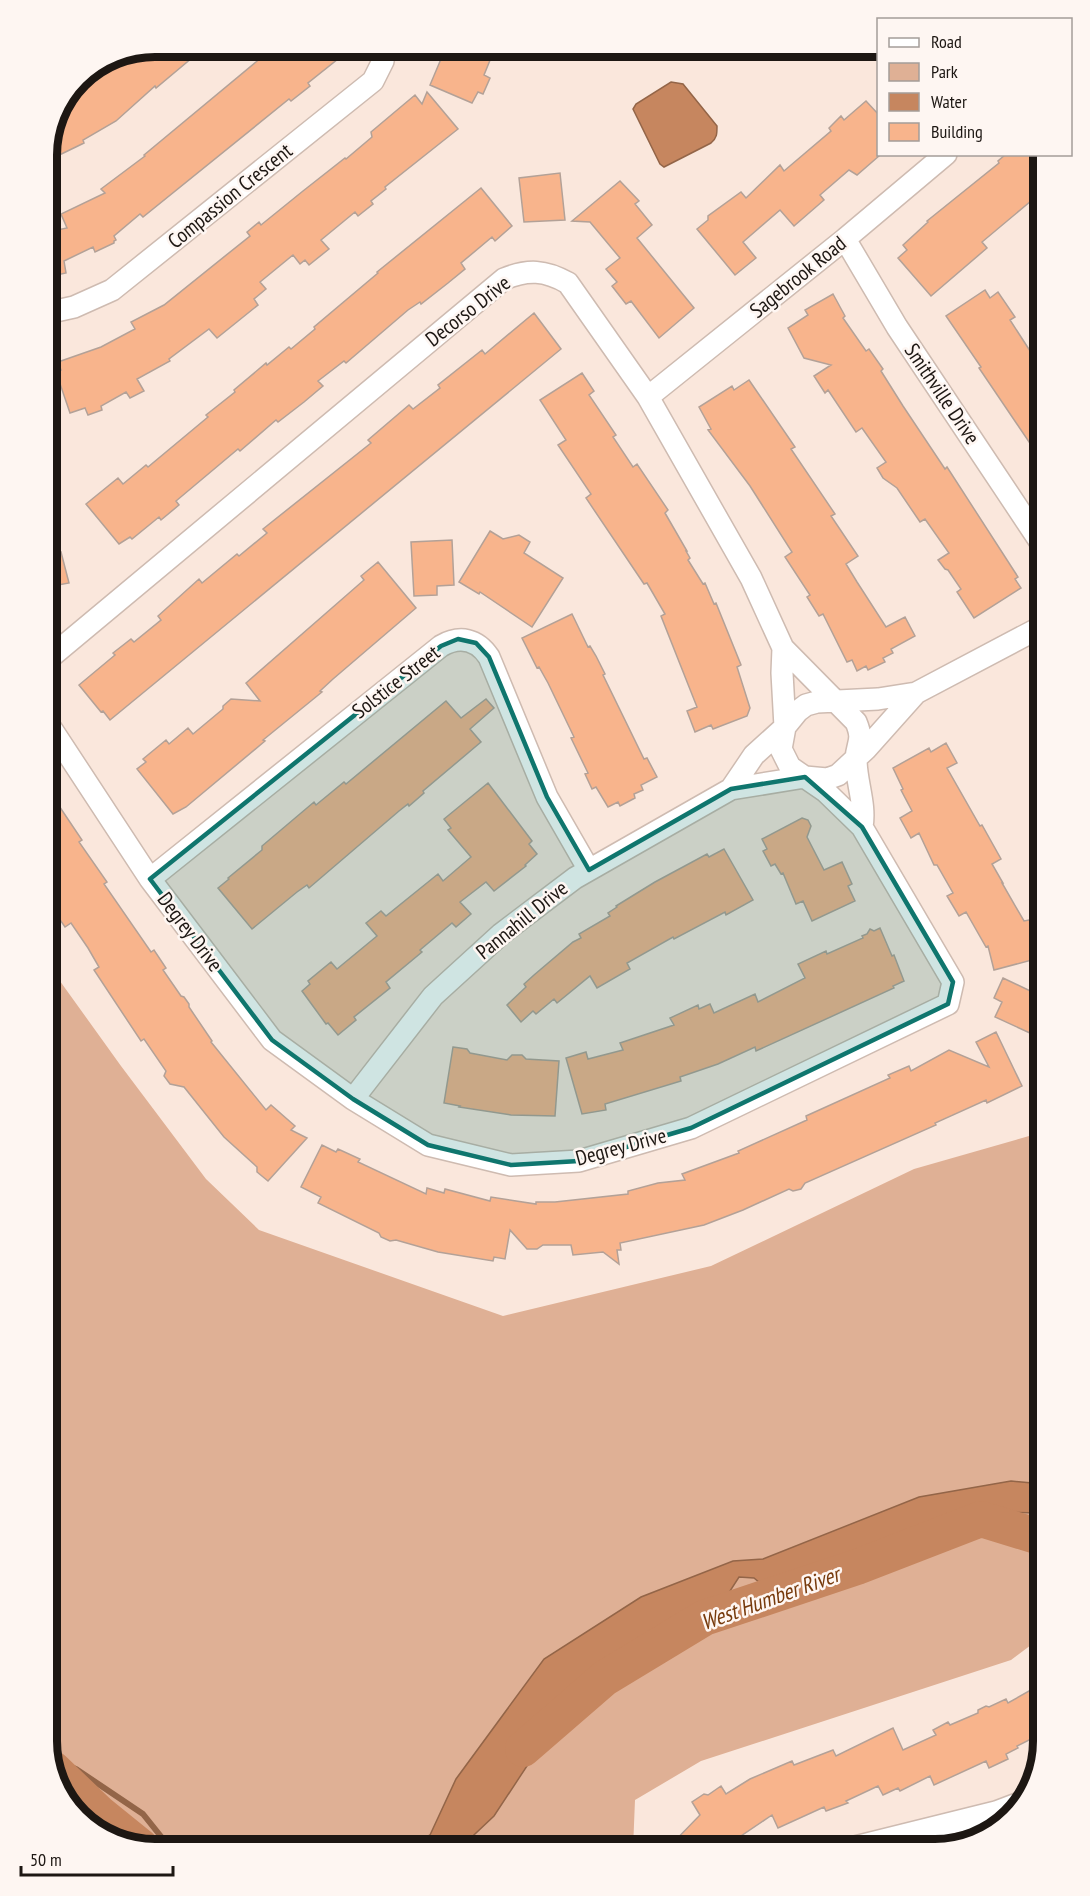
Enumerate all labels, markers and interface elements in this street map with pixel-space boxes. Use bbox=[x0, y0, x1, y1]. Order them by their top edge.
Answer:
legend bbox=[877, 18, 1072, 156]
text: Road bbox=[931, 30, 962, 53]
text: Park bbox=[931, 60, 958, 83]
text: Water bbox=[931, 90, 967, 113]
text: Building bbox=[931, 120, 983, 143]
street label: Compassion Crescent bbox=[162, 137, 298, 254]
street label: Sagebrook Road bbox=[744, 230, 851, 324]
street label: Decorso Drive bbox=[420, 269, 516, 352]
street label: Smithville Drive bbox=[899, 338, 986, 449]
street label: Solstice Street bbox=[346, 639, 445, 724]
street label: Pannahill Drive bbox=[470, 874, 573, 965]
street label: Degrey Drive bbox=[152, 887, 229, 977]
street label: Degrey Drive bbox=[573, 1121, 669, 1172]
water label: West Humber River bbox=[697, 1559, 846, 1636]
scale bar bbox=[21, 1839, 172, 1877]
text: 50 m bbox=[30, 1848, 62, 1871]

